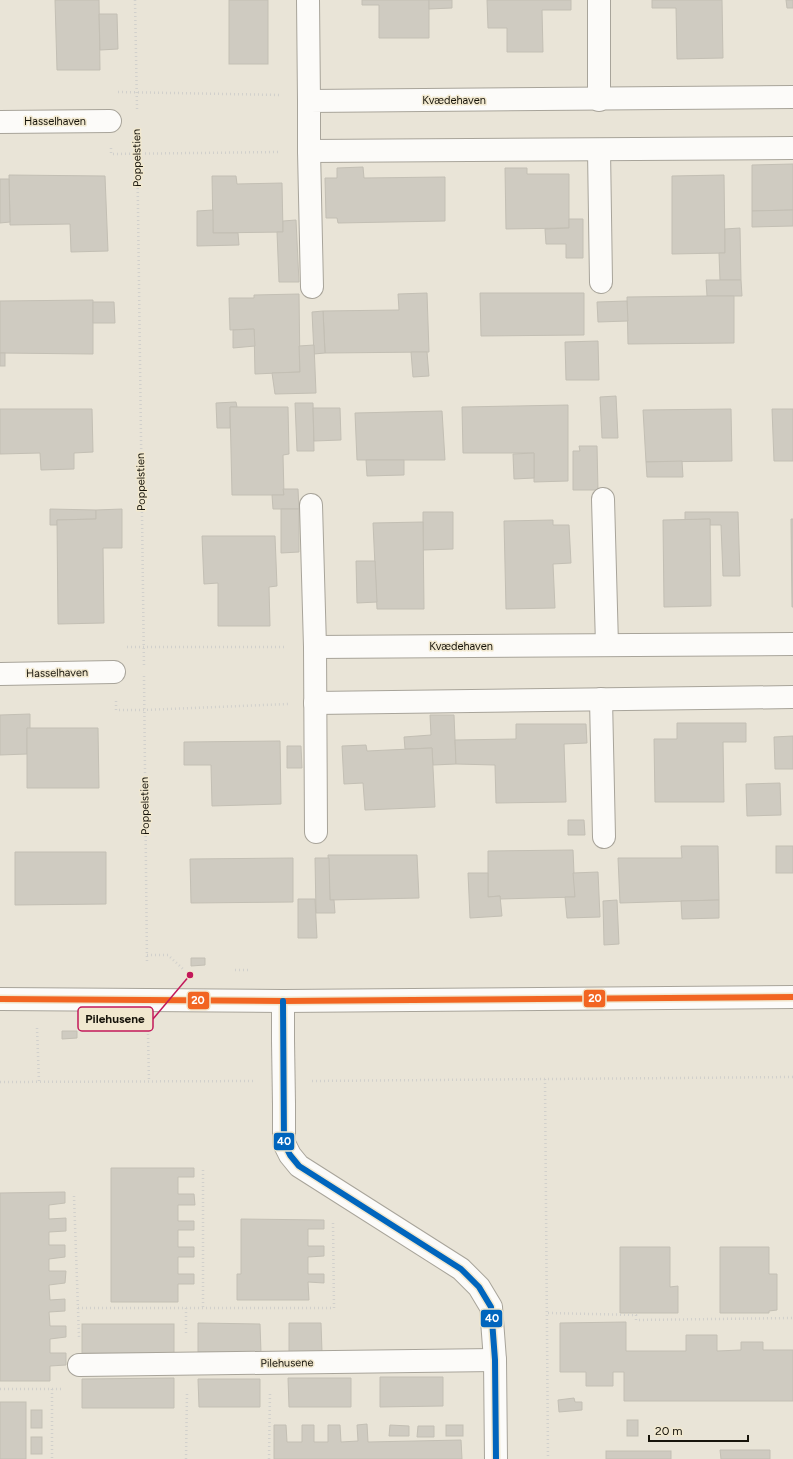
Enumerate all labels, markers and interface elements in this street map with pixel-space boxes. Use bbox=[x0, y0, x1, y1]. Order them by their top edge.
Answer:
street label: Kvædehaven bbox=[422, 94, 486, 107]
street label: Hasselhaven bbox=[24, 115, 86, 128]
street label: Poppelstien bbox=[130, 129, 144, 187]
street label: Poppelstien bbox=[134, 453, 148, 511]
street label: Kvædehaven bbox=[429, 640, 493, 653]
street label: Hasselhaven bbox=[26, 666, 88, 680]
street label: Poppelstien bbox=[138, 777, 152, 835]
line badge: 20 bbox=[583, 989, 606, 1008]
line badge: 20 bbox=[187, 991, 210, 1010]
text: 20 bbox=[588, 992, 602, 1005]
text: 20 bbox=[191, 994, 205, 1007]
callout: Pilehusene bbox=[78, 1007, 153, 1031]
text: Pilehusene bbox=[85, 1012, 145, 1026]
line badge: 40 bbox=[273, 1132, 295, 1151]
text: 40 bbox=[277, 1135, 291, 1148]
line badge: 40 bbox=[480, 1309, 503, 1328]
text: 40 bbox=[485, 1312, 499, 1325]
street label: Pilehusene bbox=[260, 1356, 314, 1370]
scale bar bbox=[649, 1417, 748, 1443]
text: 20 m bbox=[655, 1424, 683, 1438]

